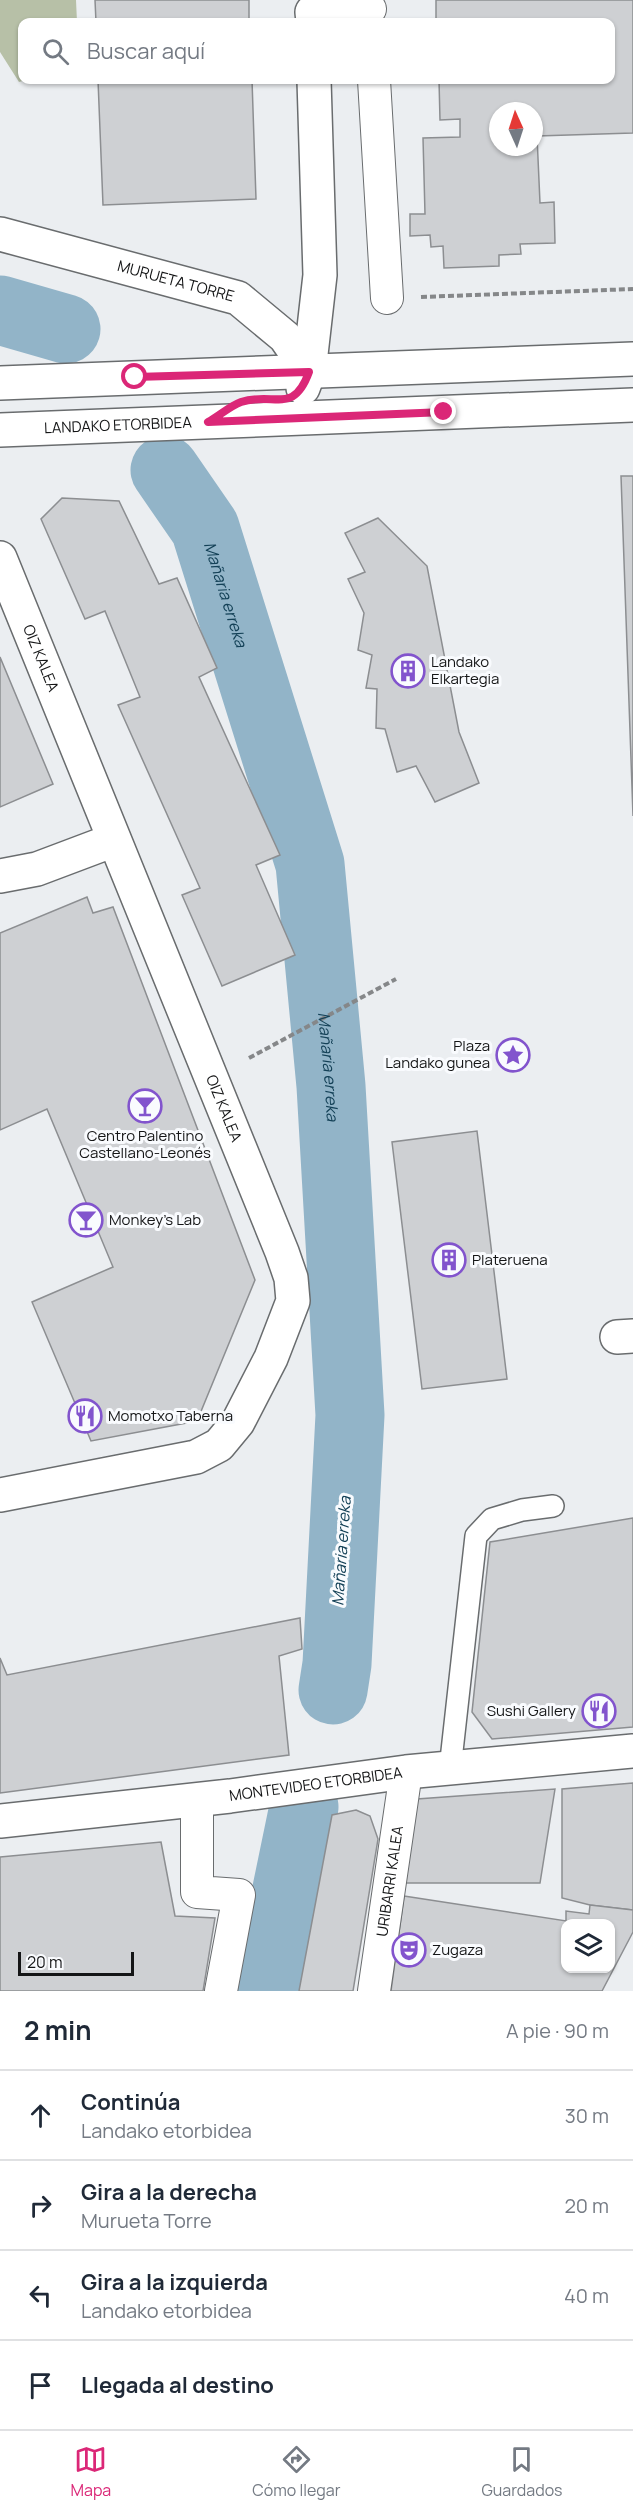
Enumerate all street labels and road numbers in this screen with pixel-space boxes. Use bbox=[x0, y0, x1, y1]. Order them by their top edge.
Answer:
street label: MURUETA TORRE bbox=[115, 255, 237, 307]
street label: LANDAKO ETORBIDEA bbox=[44, 411, 193, 438]
street label: OIZ KALEA bbox=[18, 621, 64, 695]
street label: OIZ KALEA bbox=[201, 1071, 247, 1145]
street label: MONTEVIDEO ETORBIDEA bbox=[228, 1762, 404, 1806]
street label: URIBARRI KALEA bbox=[371, 1824, 408, 1938]

